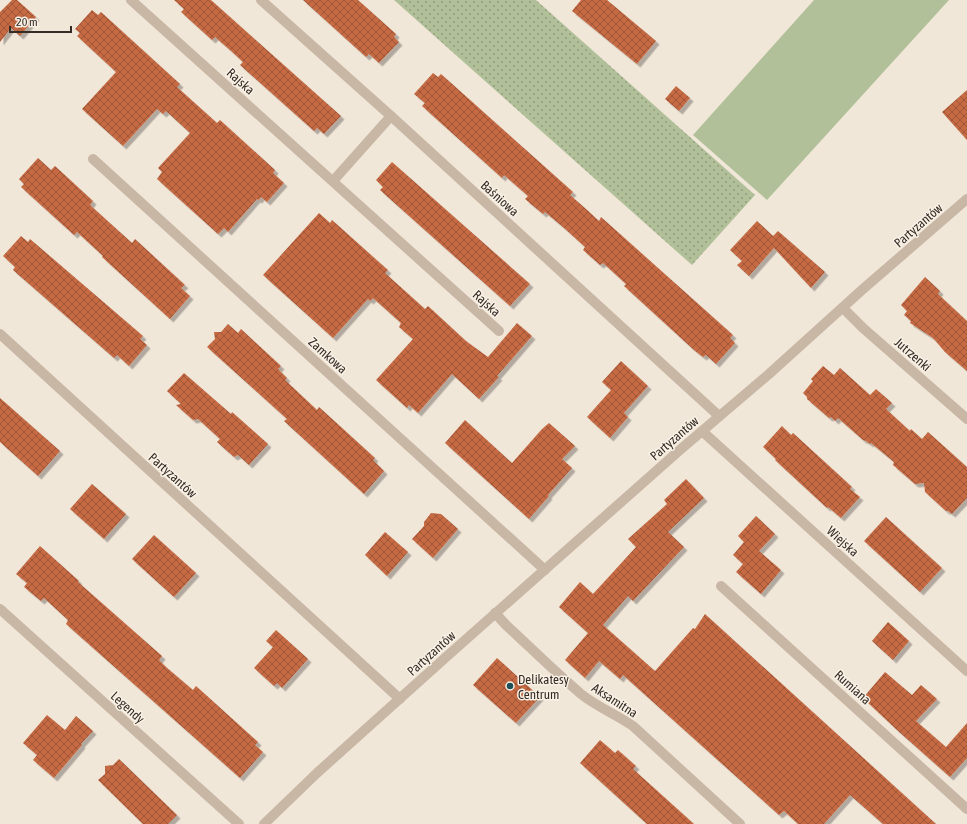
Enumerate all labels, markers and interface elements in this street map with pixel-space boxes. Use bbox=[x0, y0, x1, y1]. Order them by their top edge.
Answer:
scale bar bbox=[10, 8, 71, 34]
text: 20 m bbox=[16, 15, 38, 29]
street label: Rajska bbox=[224, 65, 258, 98]
street label: Baśniowa bbox=[478, 177, 522, 219]
street label: Partyzantów bbox=[891, 200, 946, 251]
street label: Rajska bbox=[470, 287, 504, 320]
street label: Zamkowa bbox=[305, 334, 350, 376]
street label: Jutrzenki bbox=[891, 335, 934, 374]
street label: Partyzantów bbox=[647, 413, 702, 464]
street label: Partyzantów bbox=[146, 450, 200, 501]
street label: Wiejska bbox=[824, 523, 862, 560]
street label: Partyzantów bbox=[404, 628, 459, 679]
street label: Rumiana bbox=[831, 667, 874, 708]
place label: Delikatesy Centrum bbox=[518, 672, 569, 702]
street label: Aksamitna bbox=[589, 680, 640, 721]
marker: Delikatesy Centrum bbox=[505, 681, 515, 691]
street label: Legendy bbox=[108, 688, 148, 727]

